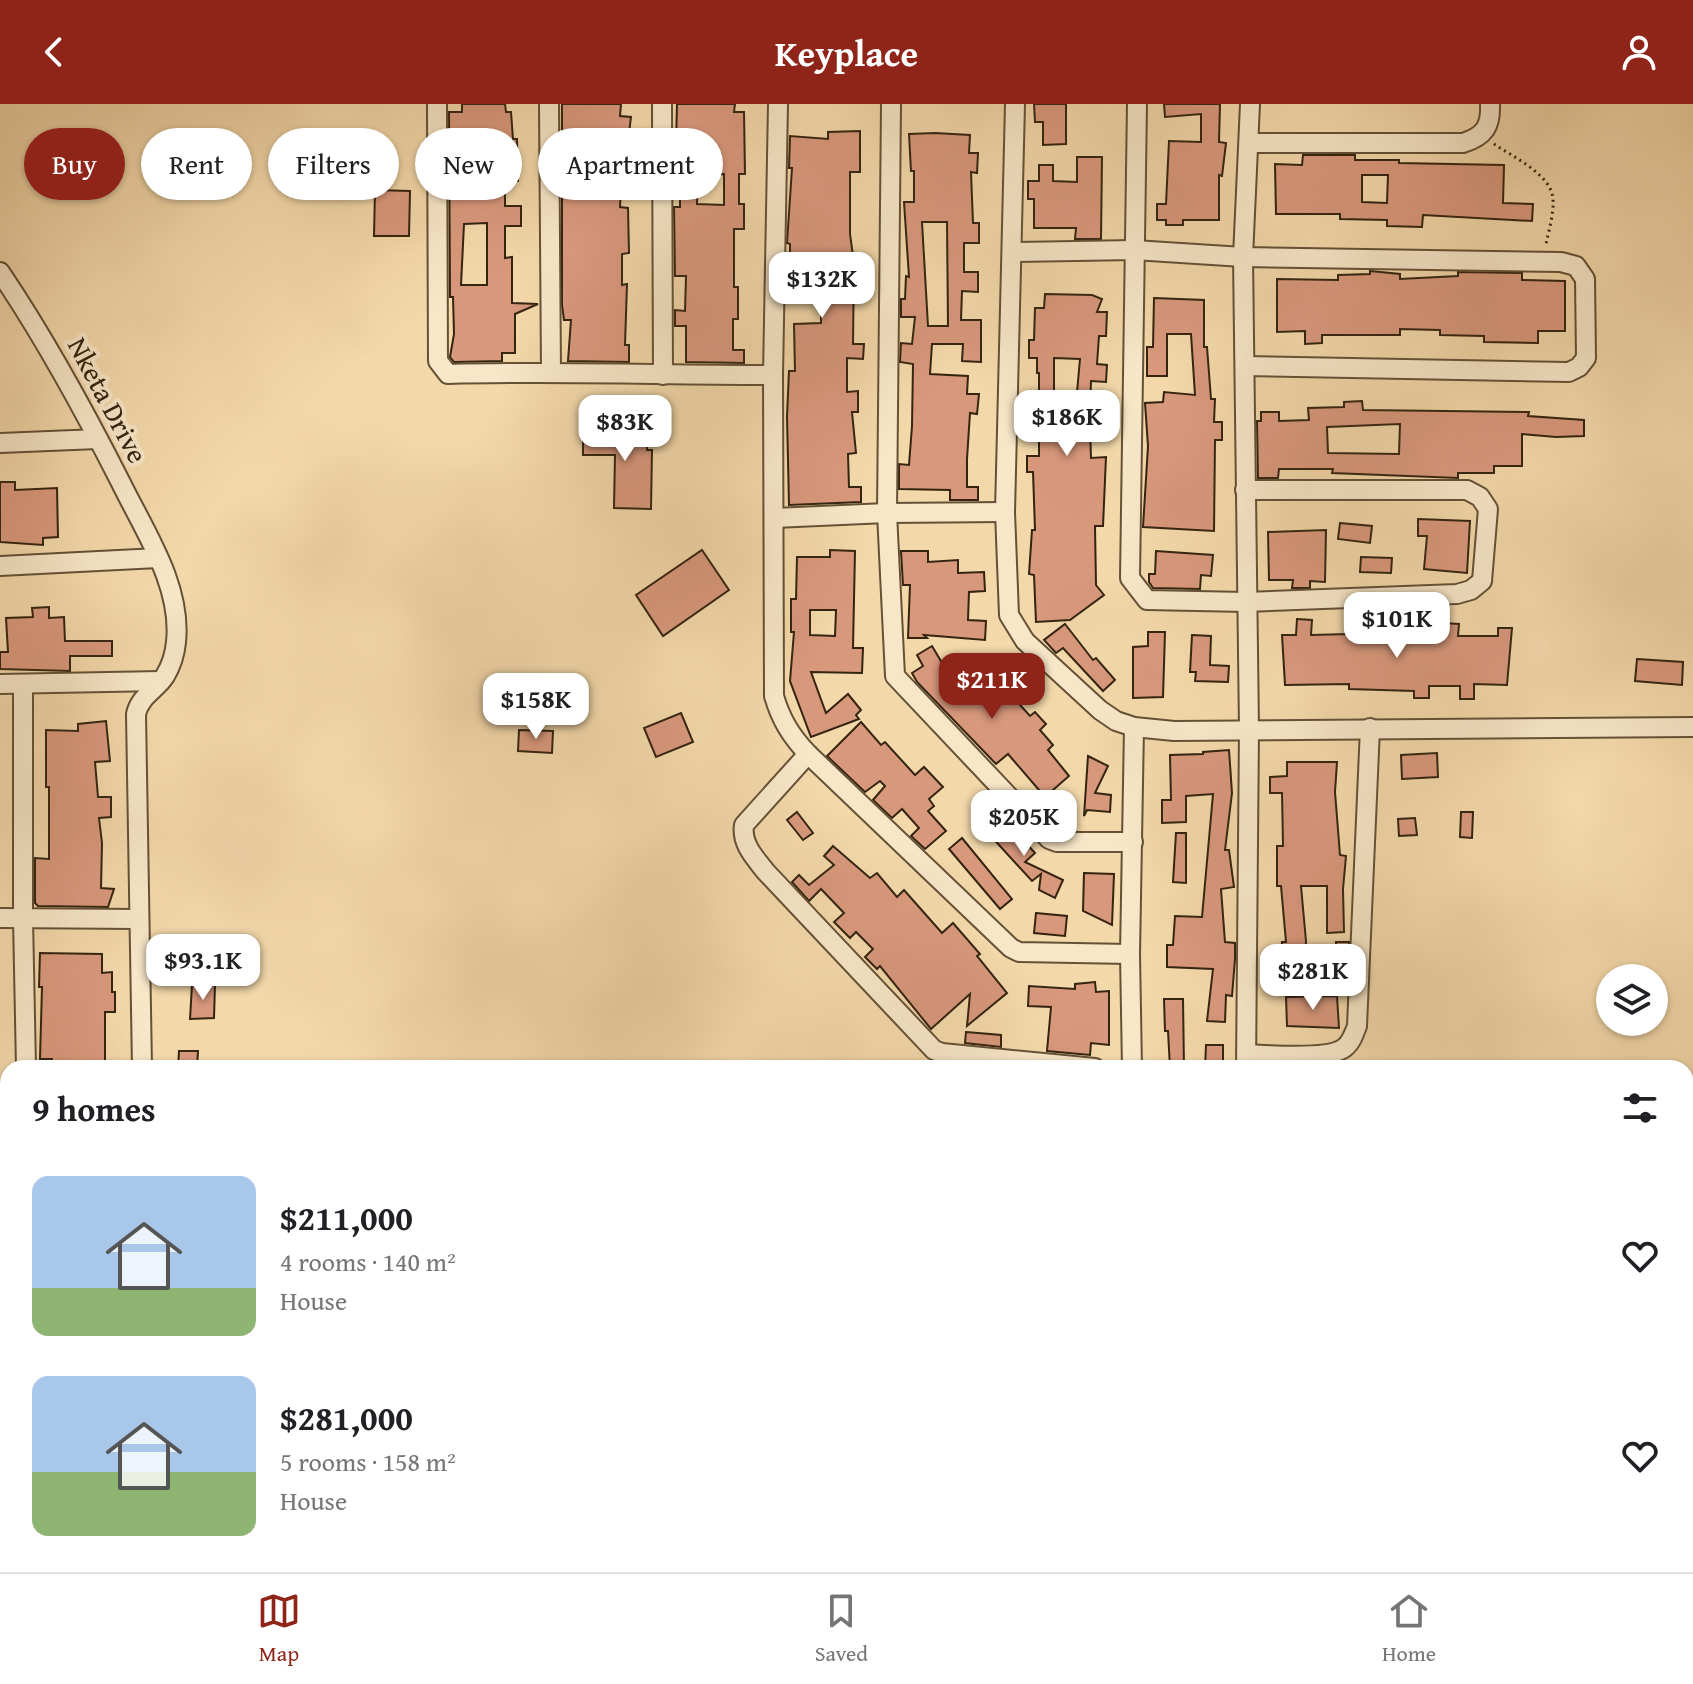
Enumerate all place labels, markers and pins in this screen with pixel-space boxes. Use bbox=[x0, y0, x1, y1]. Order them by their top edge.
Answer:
pin: $132K bbox=[766, 252, 878, 320]
pin: $186K bbox=[1011, 390, 1123, 458]
pin: $83K bbox=[578, 395, 672, 463]
pin: $101K bbox=[1341, 592, 1453, 660]
pin: $211K bbox=[936, 653, 1048, 721]
pin: $158K bbox=[480, 673, 592, 741]
pin: $205K bbox=[968, 790, 1080, 858]
pin: $93.1K bbox=[138, 934, 268, 1002]
pin: $281K bbox=[1257, 944, 1369, 1012]

